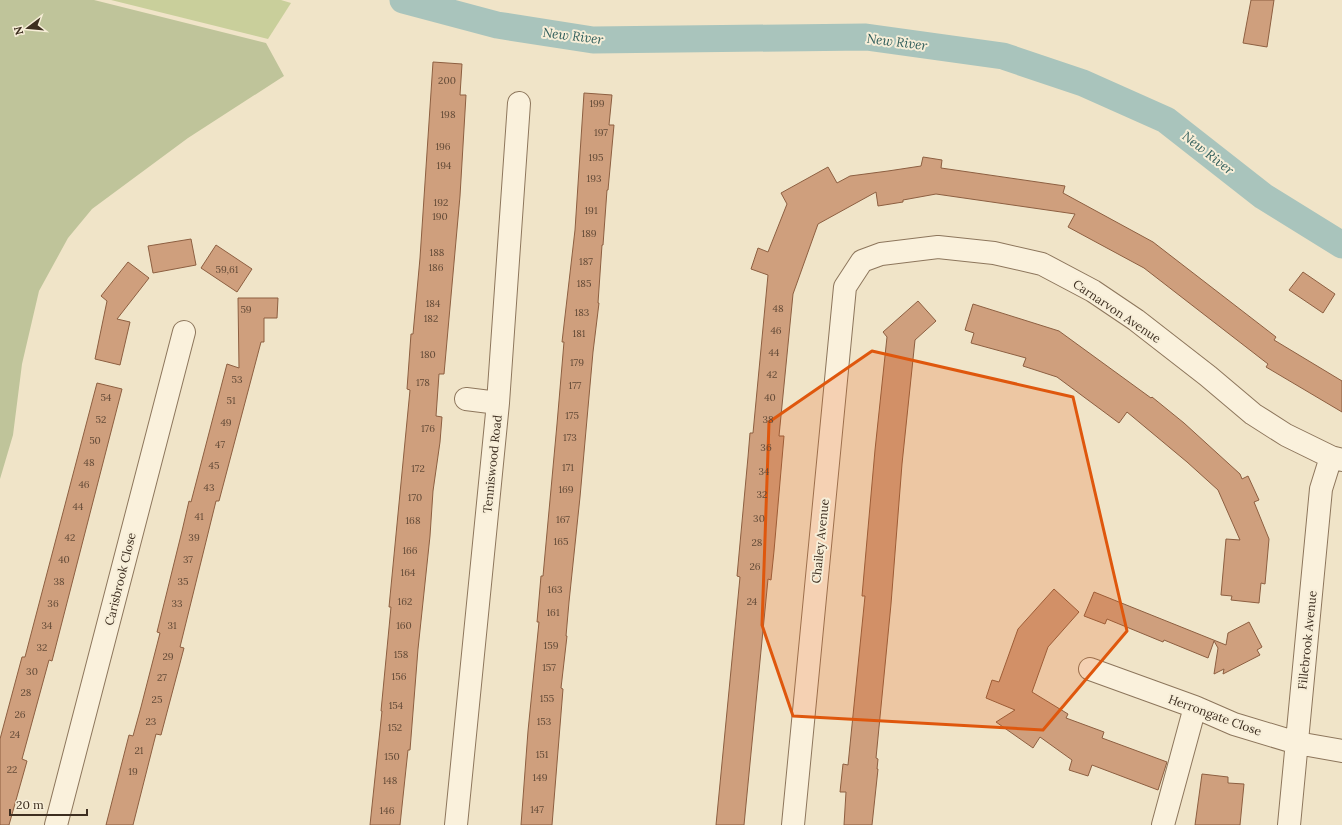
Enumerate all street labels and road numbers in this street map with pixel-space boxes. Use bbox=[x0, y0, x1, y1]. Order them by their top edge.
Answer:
street label: Carnarvon Avenue bbox=[1070, 276, 1164, 346]
street label: Tenniswood Road bbox=[479, 414, 505, 514]
street label: Chailey Avenue bbox=[808, 497, 832, 584]
street label: Carisbrook Close bbox=[101, 531, 139, 627]
street label: Fillebrook Avenue bbox=[1294, 589, 1320, 690]
street label: Herrongate Close bbox=[1166, 691, 1264, 739]

